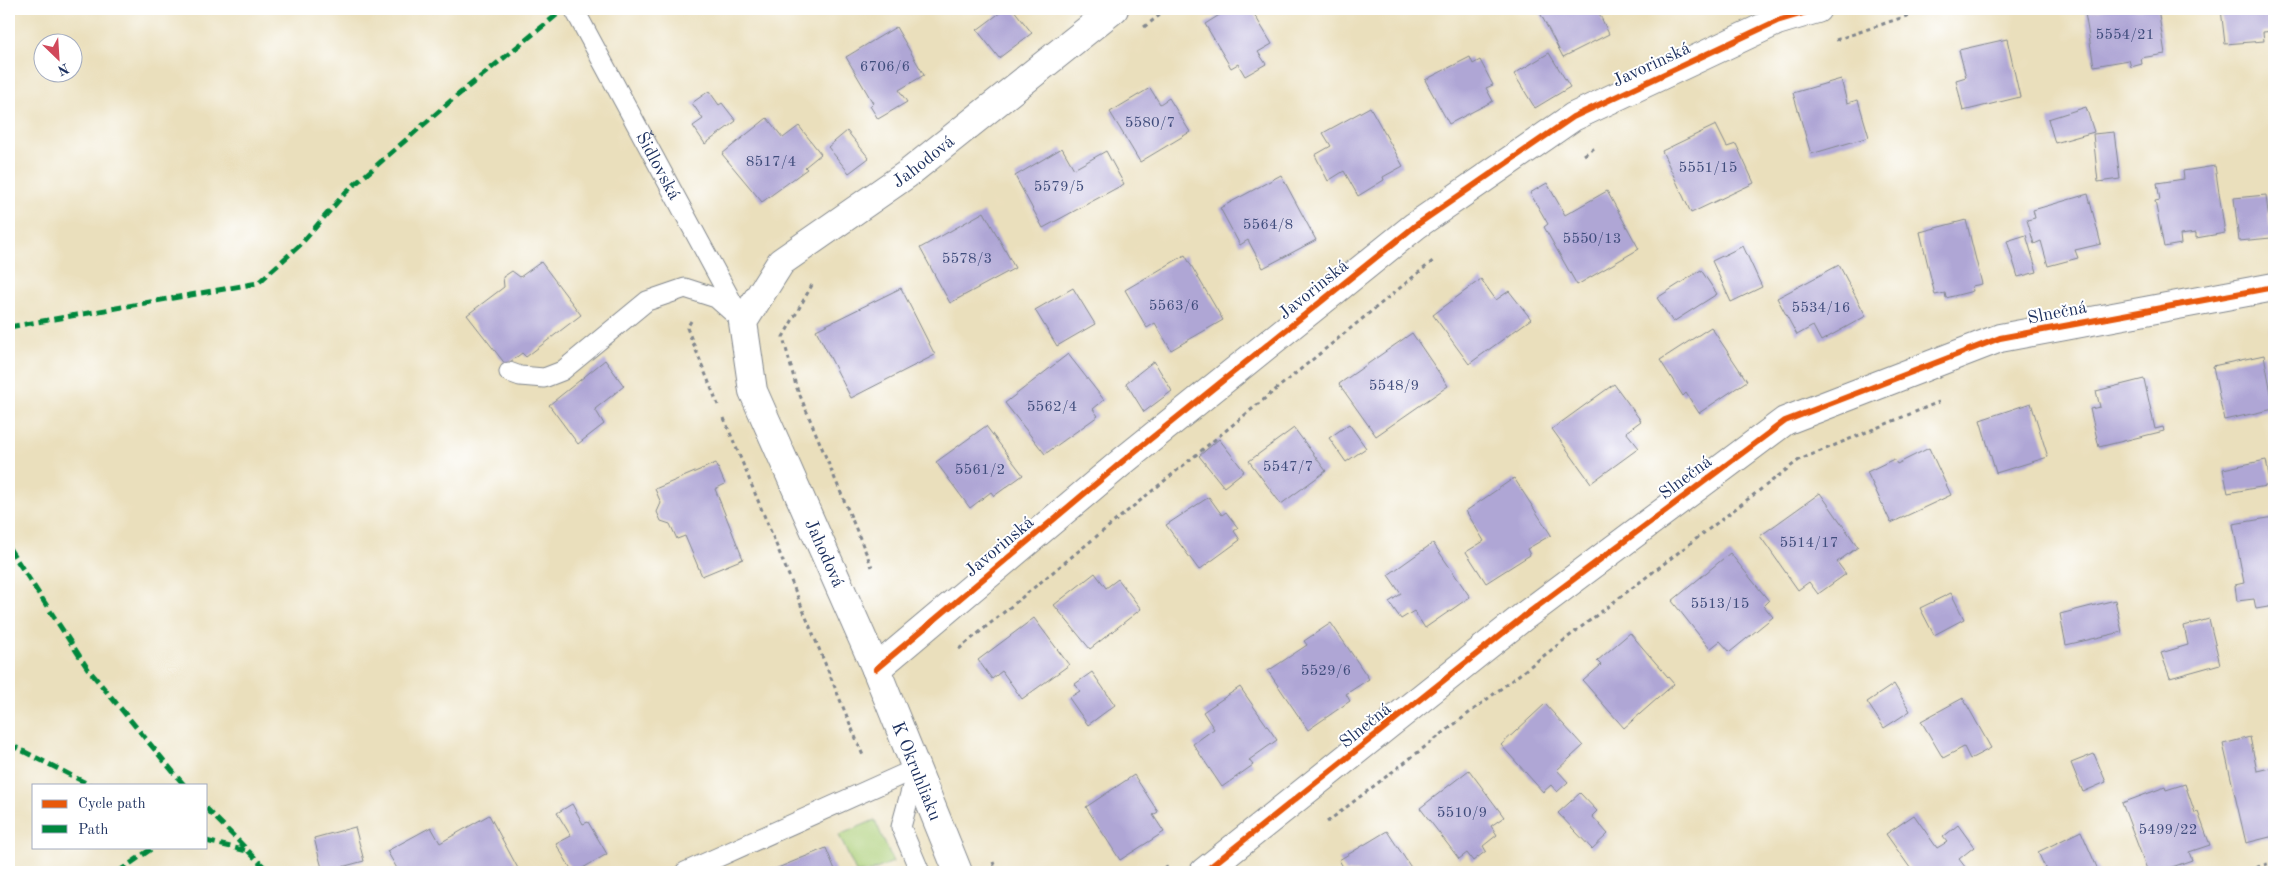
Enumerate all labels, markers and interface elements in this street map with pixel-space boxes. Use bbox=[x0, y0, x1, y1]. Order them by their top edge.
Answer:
house number: 5554/21 bbox=[2096, 28, 2154, 43]
north arrow bbox=[32, 32, 82, 82]
street label: Javorinská bbox=[1610, 39, 1693, 91]
text: N bbox=[55, 60, 71, 78]
house number: 6706/6 bbox=[860, 60, 910, 75]
house number: 5580/7 bbox=[1125, 116, 1175, 131]
street label: Šidlovská bbox=[632, 127, 683, 203]
street label: Jahodová bbox=[890, 132, 958, 191]
house number: 8517/4 bbox=[746, 155, 796, 170]
house number: 5551/15 bbox=[1679, 161, 1737, 176]
house number: 5579/5 bbox=[1034, 180, 1084, 195]
house number: 5564/8 bbox=[1243, 218, 1293, 233]
house number: 5550/13 bbox=[1563, 232, 1621, 247]
house number: 5578/3 bbox=[942, 252, 992, 267]
street label: Javorinská bbox=[1275, 256, 1352, 323]
street label: Slnečná bbox=[2026, 298, 2089, 328]
house number: 5563/6 bbox=[1149, 299, 1199, 314]
house number: 5534/16 bbox=[1792, 301, 1850, 316]
house number: 5548/9 bbox=[1369, 379, 1419, 394]
house number: 5562/4 bbox=[1027, 400, 1077, 415]
street label: Slnečná bbox=[1656, 452, 1715, 503]
house number: 5547/7 bbox=[1263, 460, 1313, 475]
house number: 5561/2 bbox=[955, 463, 1005, 478]
street label: Javorinská bbox=[962, 513, 1038, 581]
street label: Jahodová bbox=[801, 517, 847, 590]
house number: 5514/17 bbox=[1780, 536, 1838, 551]
house number: 5513/15 bbox=[1691, 597, 1749, 612]
house number: 5529/6 bbox=[1301, 664, 1351, 679]
street label: Slnečná bbox=[1336, 700, 1395, 752]
street label: K Okruhliaku bbox=[888, 719, 944, 824]
legend bbox=[32, 784, 208, 848]
text: Cycle path bbox=[78, 797, 146, 812]
house number: 5510/9 bbox=[1437, 806, 1487, 821]
text: Path bbox=[78, 823, 108, 838]
house number: 5499/22 bbox=[2139, 823, 2197, 838]

